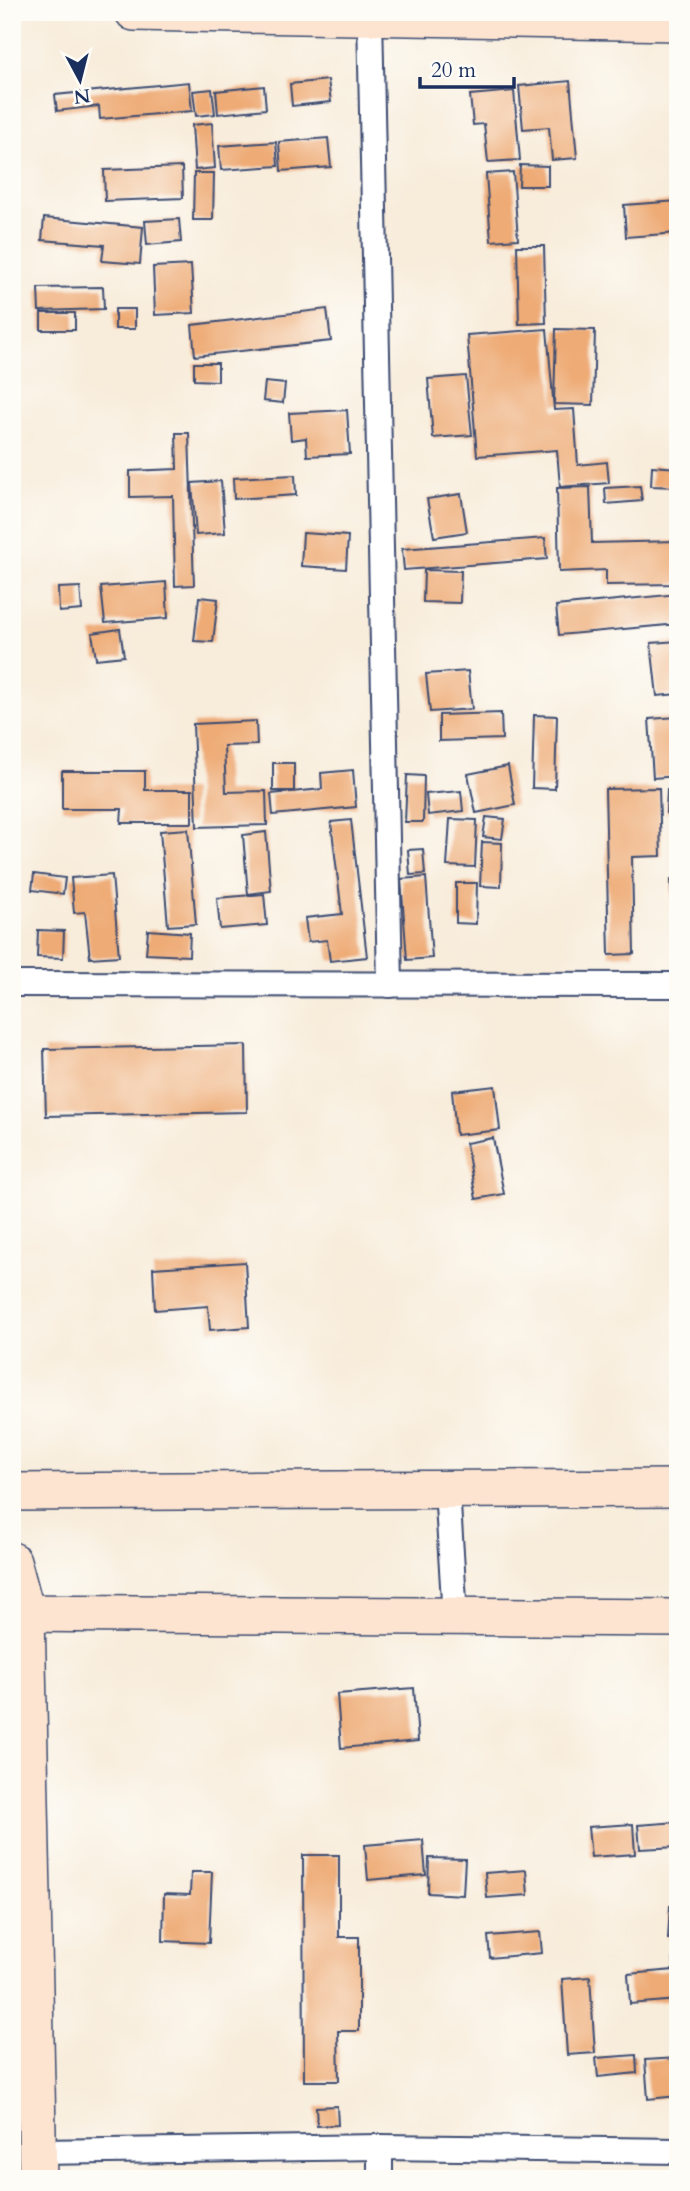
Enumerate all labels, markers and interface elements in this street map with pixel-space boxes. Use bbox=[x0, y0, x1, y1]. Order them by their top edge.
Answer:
north arrow bbox=[46, 46, 116, 116]
scale bar bbox=[420, 46, 515, 90]
text: 20 m bbox=[431, 56, 476, 85]
text: N bbox=[72, 82, 92, 110]

